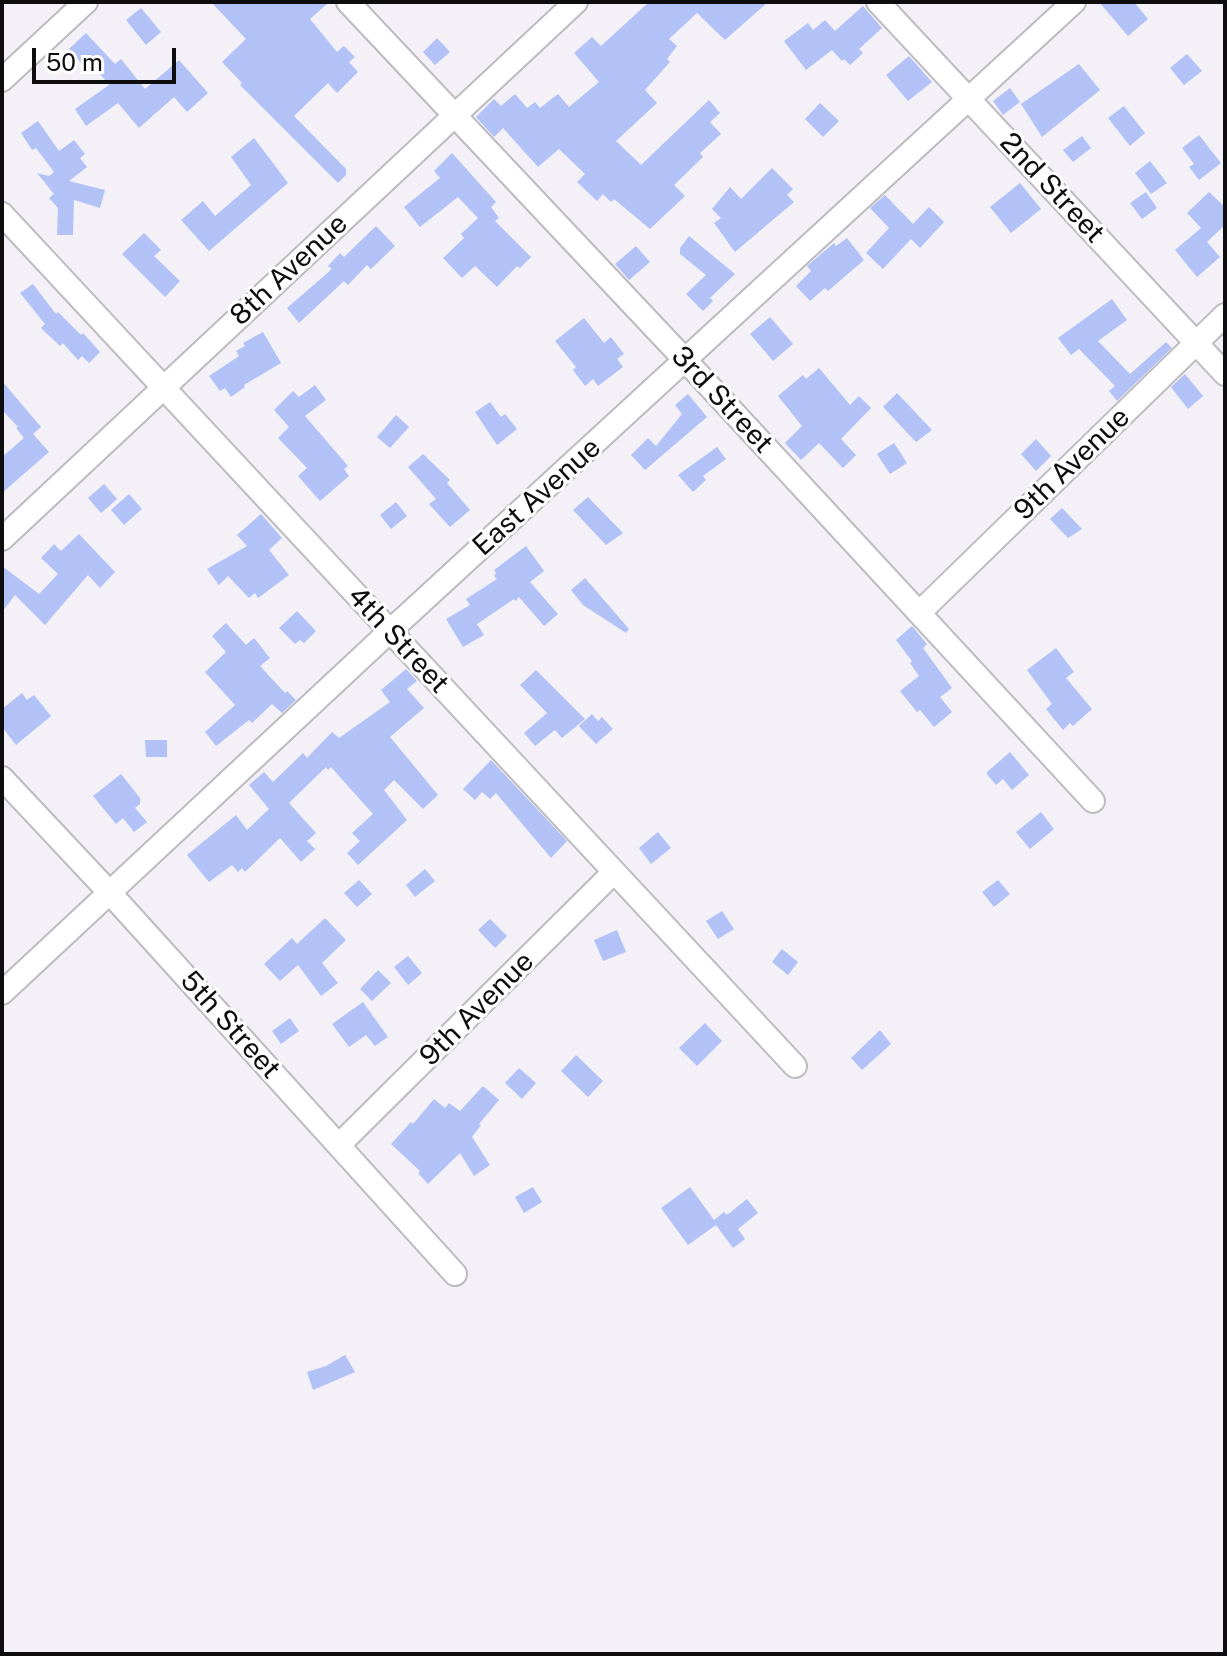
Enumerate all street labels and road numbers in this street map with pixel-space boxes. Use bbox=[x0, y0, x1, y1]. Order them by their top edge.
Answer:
street label: 2nd Street bbox=[993, 126, 1111, 250]
street label: 8th Avenue bbox=[223, 207, 355, 333]
street label: 3rd Street bbox=[664, 340, 780, 460]
street label: 9th Avenue bbox=[1007, 401, 1137, 527]
street label: East Avenue bbox=[466, 431, 608, 563]
street label: 4th Street bbox=[340, 580, 456, 700]
street label: 9th Avenue bbox=[413, 945, 541, 1073]
street label: 5th Street bbox=[173, 964, 287, 1086]

